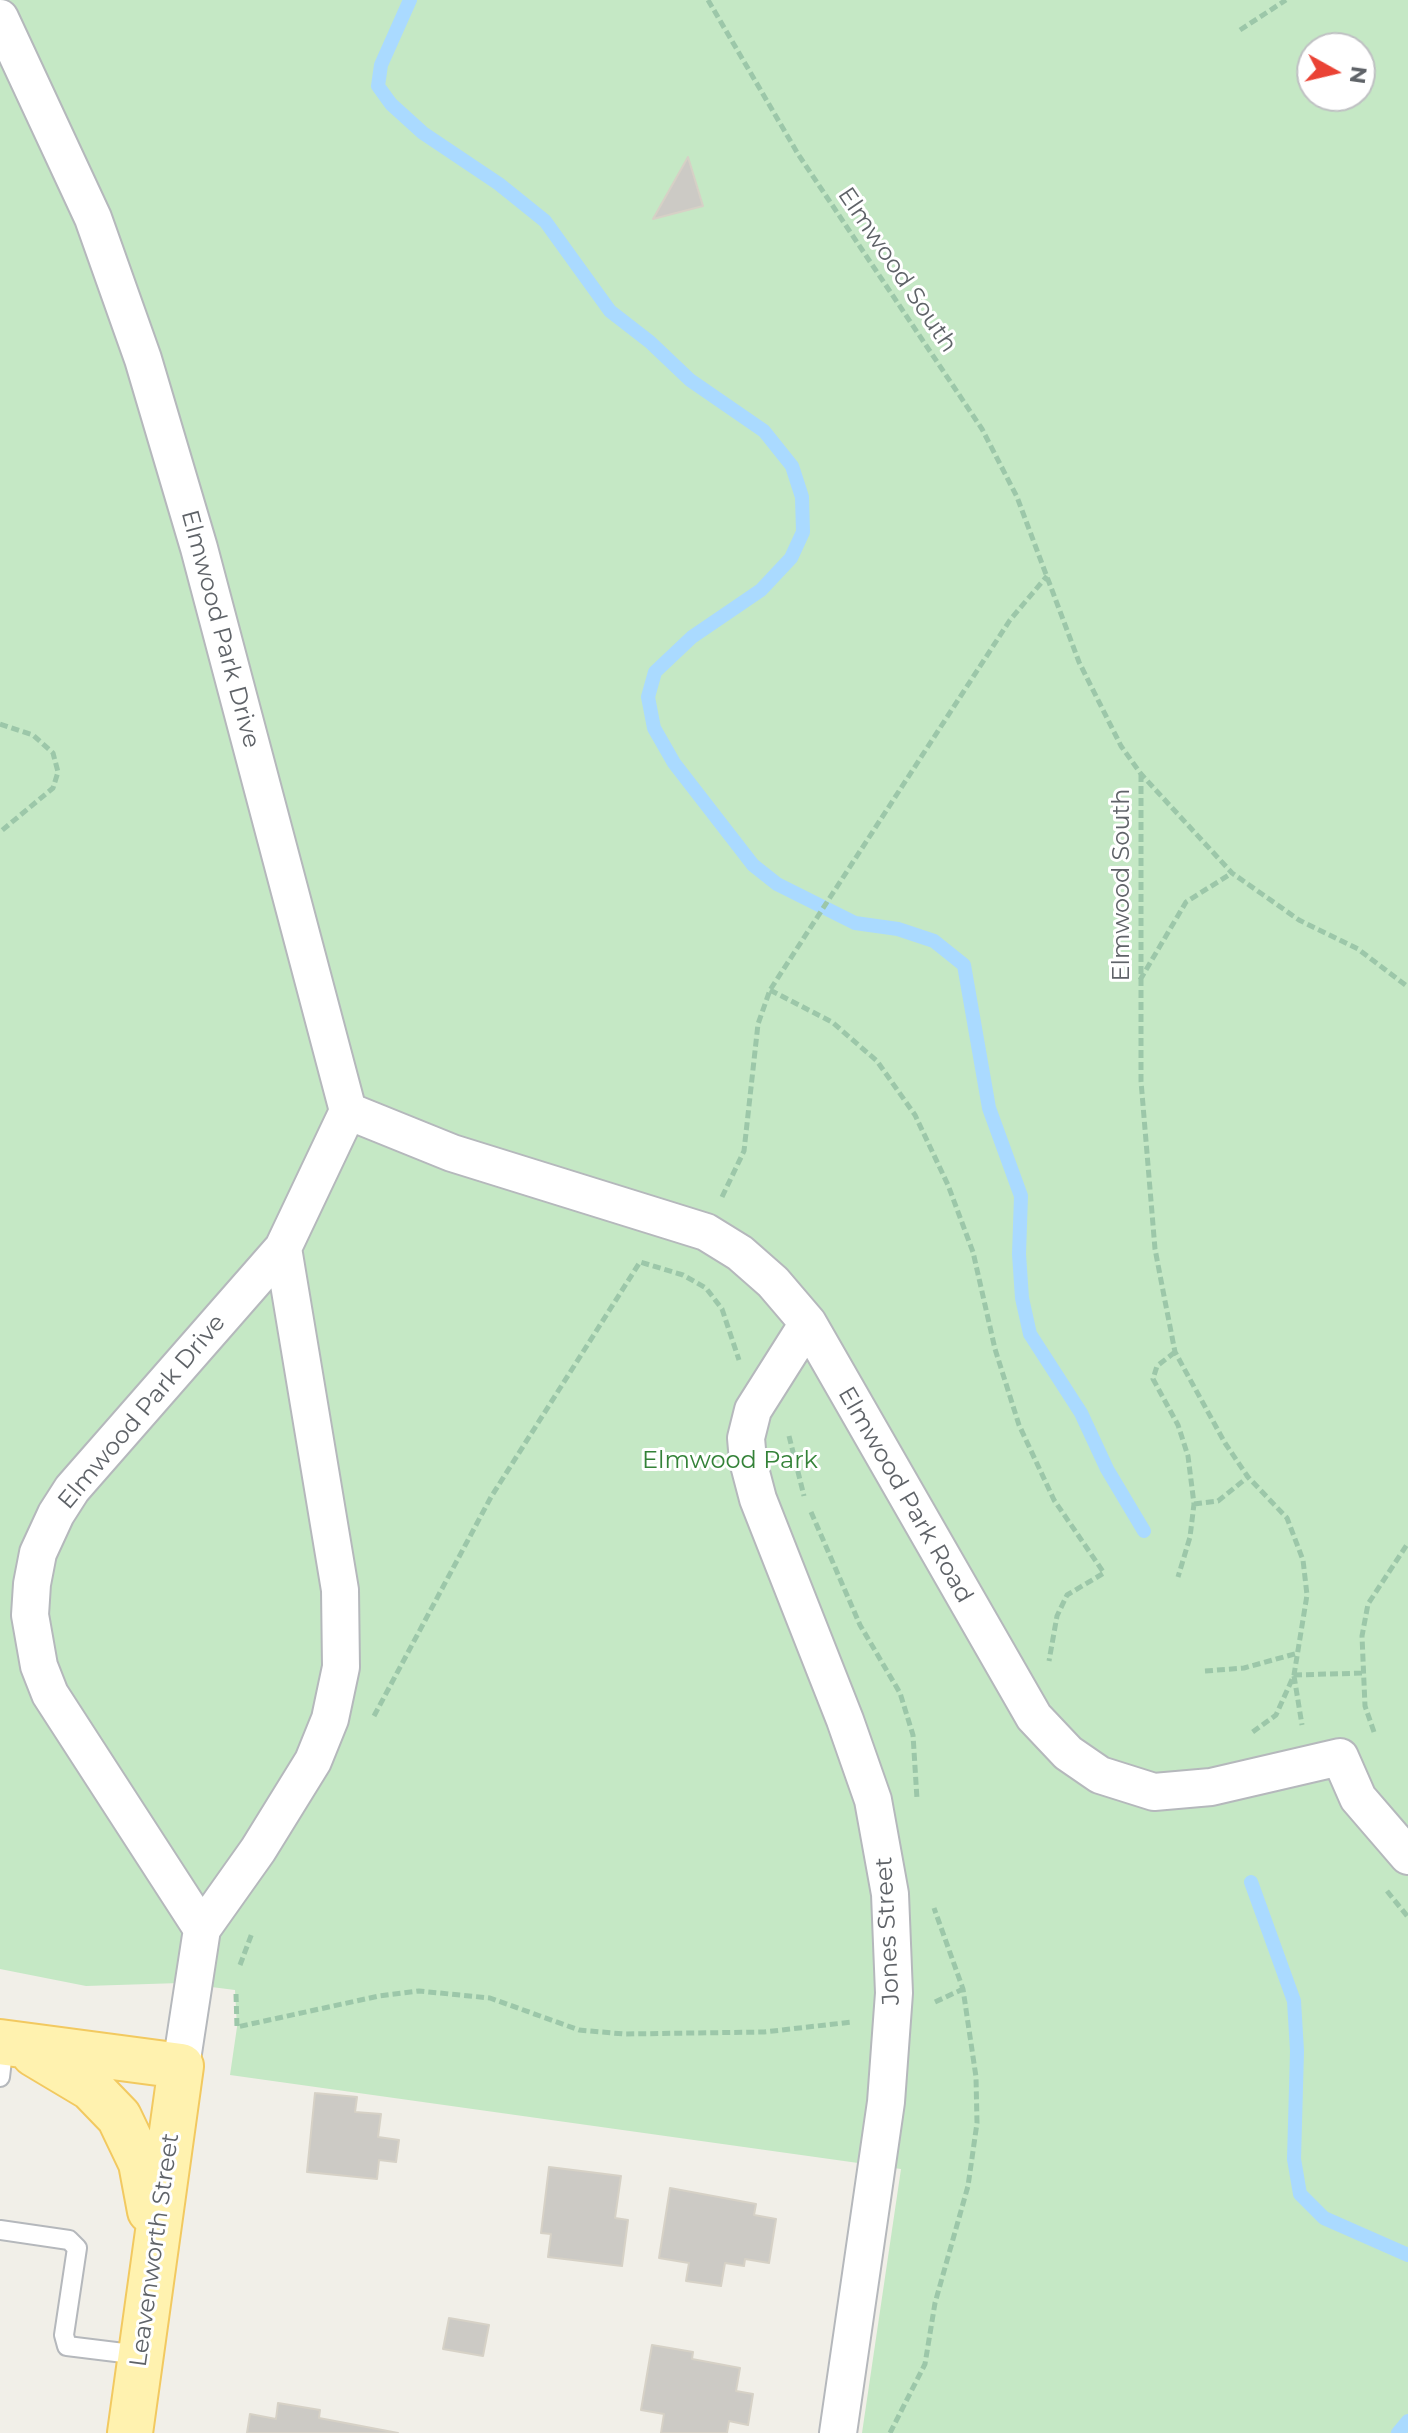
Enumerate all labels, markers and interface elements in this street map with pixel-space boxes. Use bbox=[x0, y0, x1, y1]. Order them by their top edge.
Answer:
north arrow bbox=[1296, 32, 1376, 112]
text: N bbox=[1344, 64, 1373, 86]
street label: Elmwood South bbox=[831, 182, 963, 358]
street label: Elmwood Park Drive bbox=[174, 507, 266, 751]
street label: Elmwood South bbox=[1108, 788, 1136, 982]
street label: Elmwood Park Drive bbox=[52, 1309, 232, 1515]
street label: Elmwood Park Road bbox=[831, 1382, 979, 1608]
park label: Elmwood Park bbox=[642, 1447, 818, 1475]
street label: Jones Street bbox=[870, 1856, 906, 2006]
street label: Leavenworth Street bbox=[124, 2131, 186, 2369]

